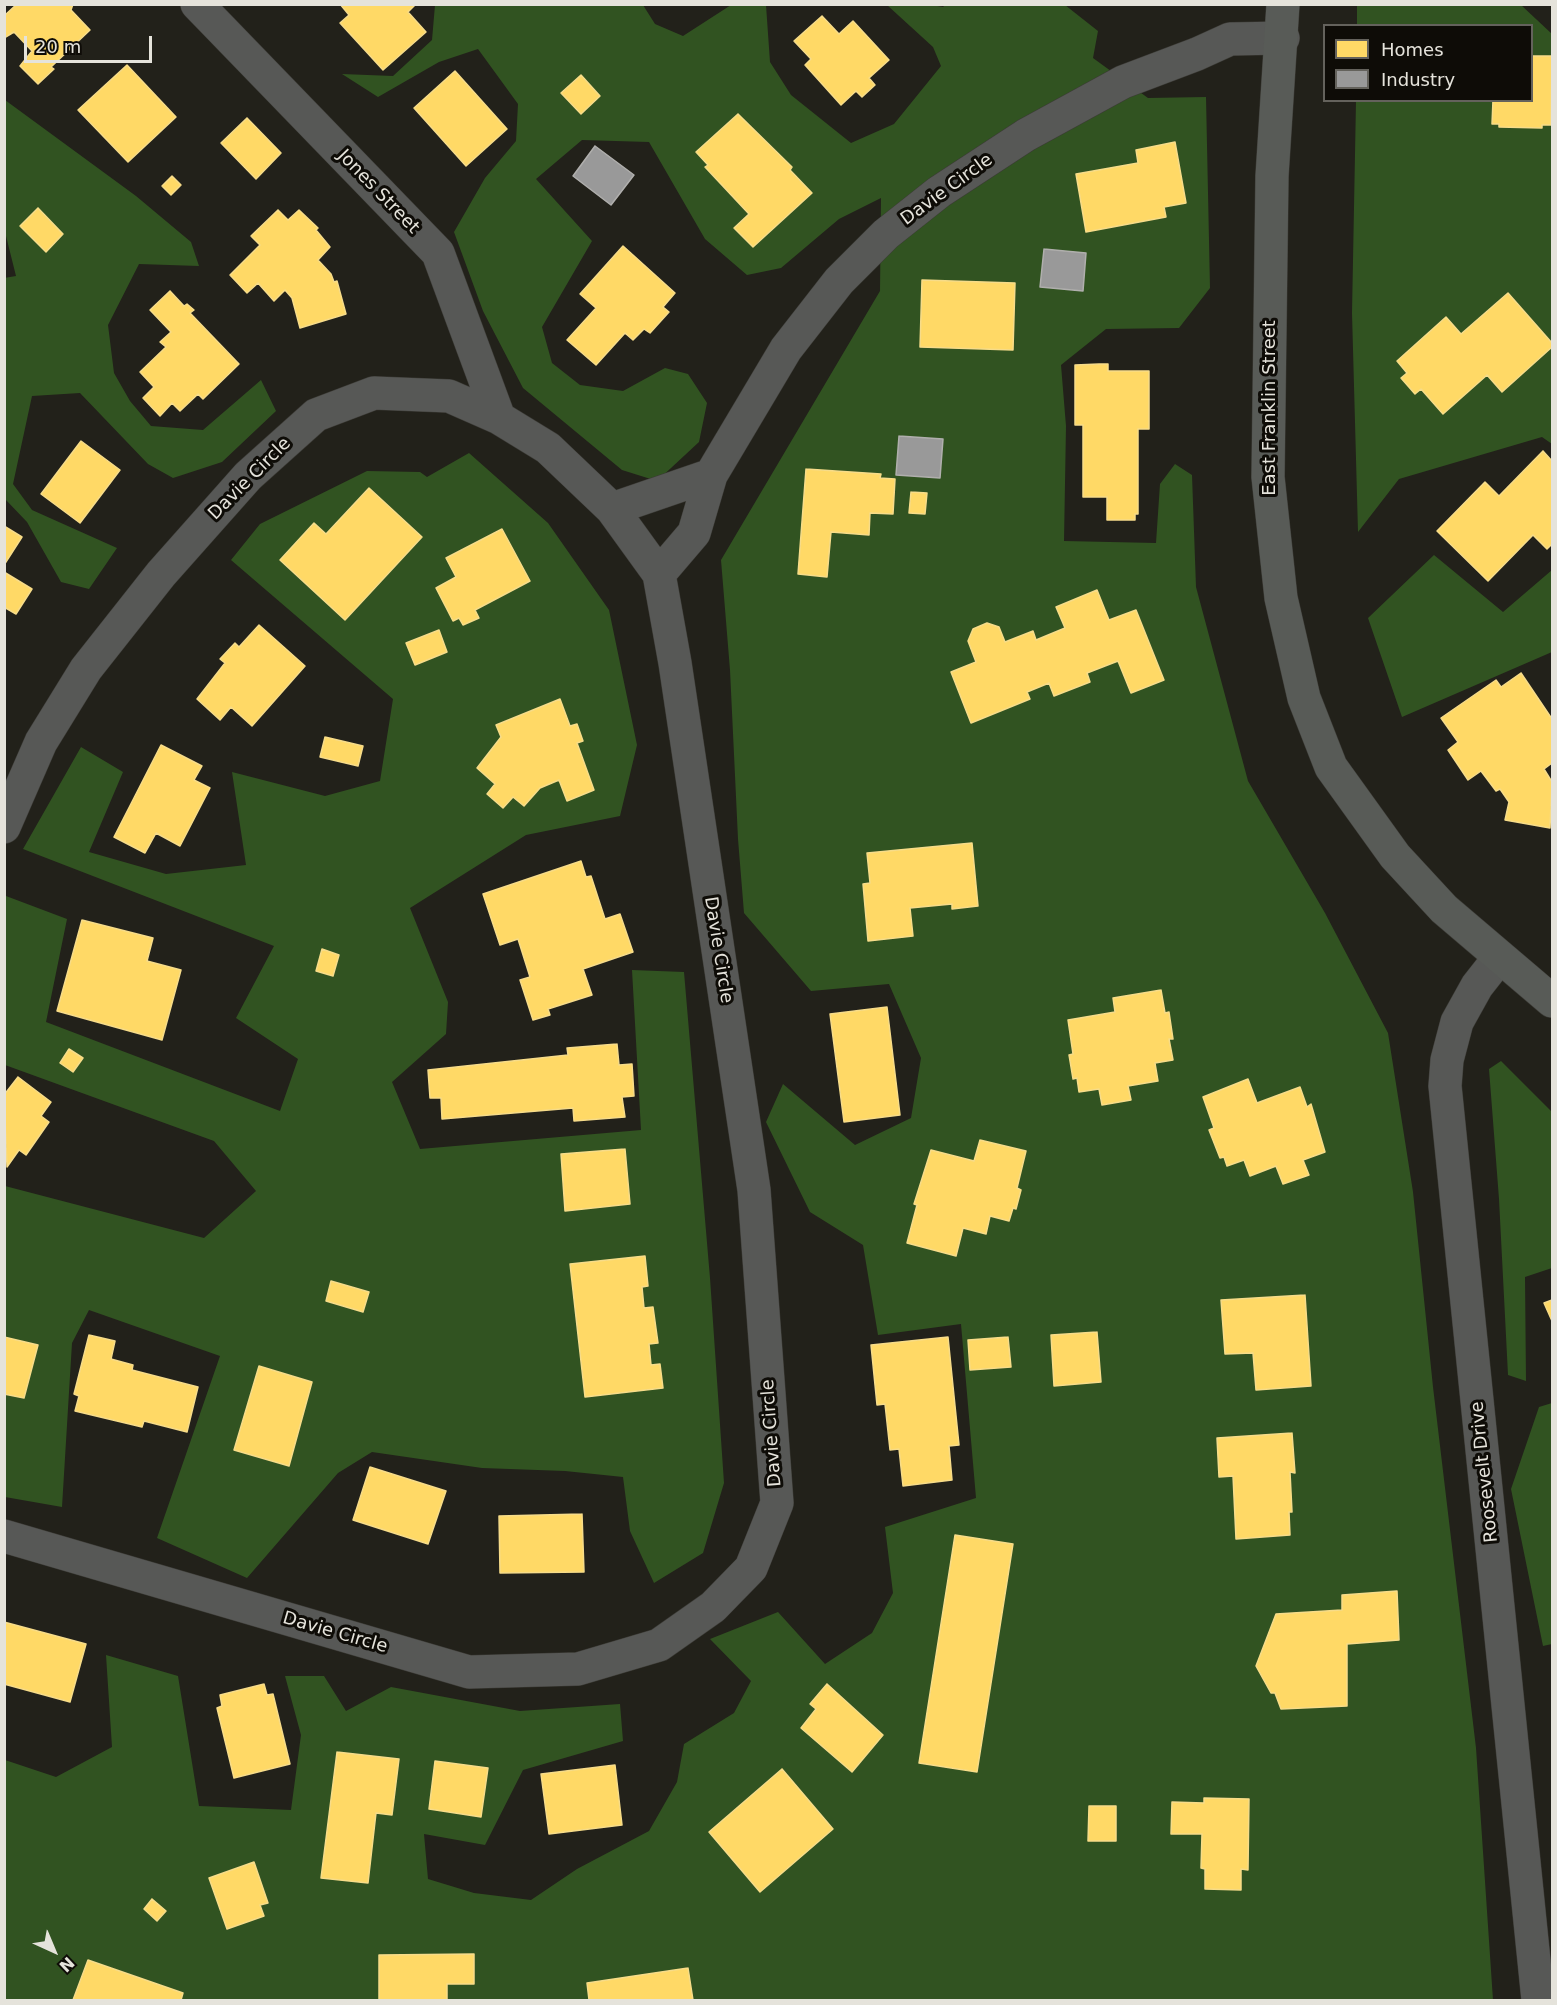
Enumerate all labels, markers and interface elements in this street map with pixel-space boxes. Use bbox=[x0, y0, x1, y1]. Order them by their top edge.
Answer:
scale bar bbox=[27, 24, 154, 62]
legend bbox=[1323, 24, 1533, 102]
text: 20 m bbox=[35, 36, 81, 57]
text: Homes bbox=[1381, 39, 1444, 60]
text: Industry bbox=[1381, 69, 1455, 90]
street label: Jones Street bbox=[333, 145, 423, 239]
street label: Davie Circle bbox=[897, 150, 997, 230]
street label: East Franklin Street bbox=[1259, 320, 1281, 496]
street label: Davie Circle bbox=[204, 433, 296, 525]
street label: Davie Circle bbox=[699, 895, 737, 1005]
street label: Davie Circle bbox=[757, 1378, 787, 1488]
street label: Roosevelt Drive bbox=[1467, 1400, 1503, 1544]
street label: Davie Circle bbox=[280, 1608, 390, 1658]
north arrow bbox=[24, 1921, 84, 1981]
text: N bbox=[55, 1953, 78, 1976]

